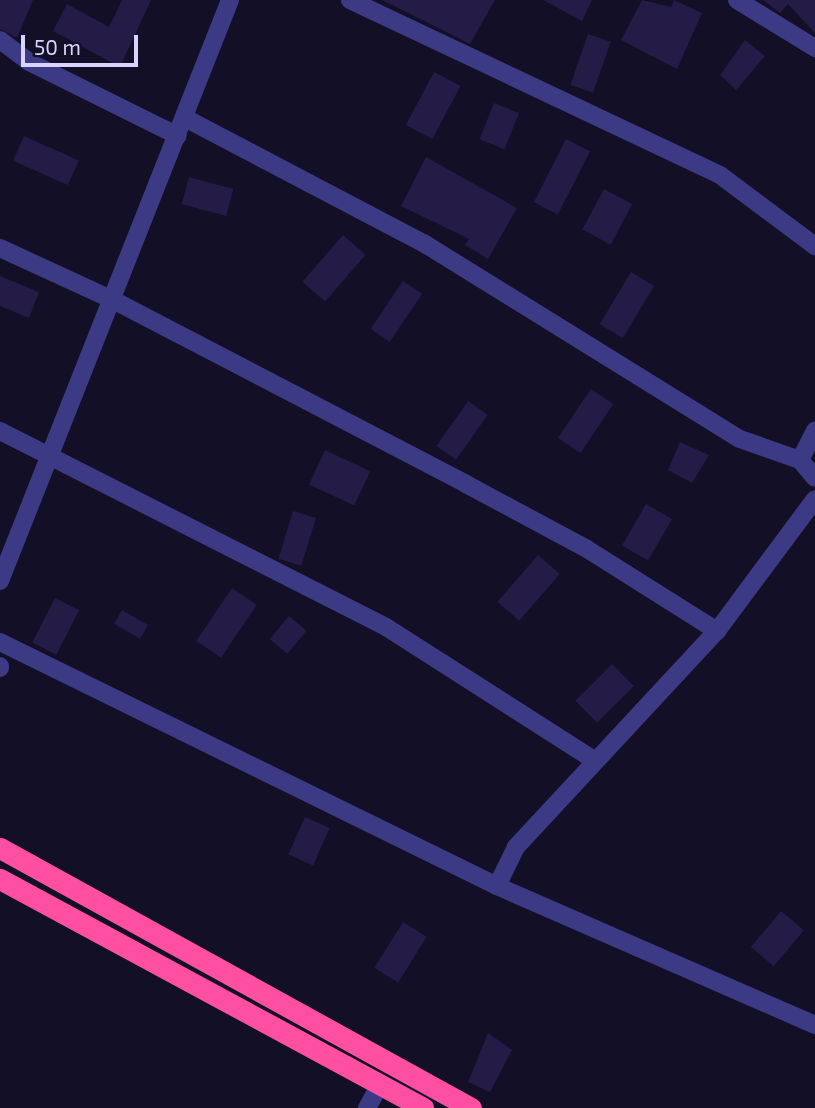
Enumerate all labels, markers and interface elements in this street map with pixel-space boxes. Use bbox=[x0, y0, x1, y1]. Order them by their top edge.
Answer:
scale bar bbox=[24, 21, 142, 65]
text: 50 m bbox=[34, 34, 81, 59]

